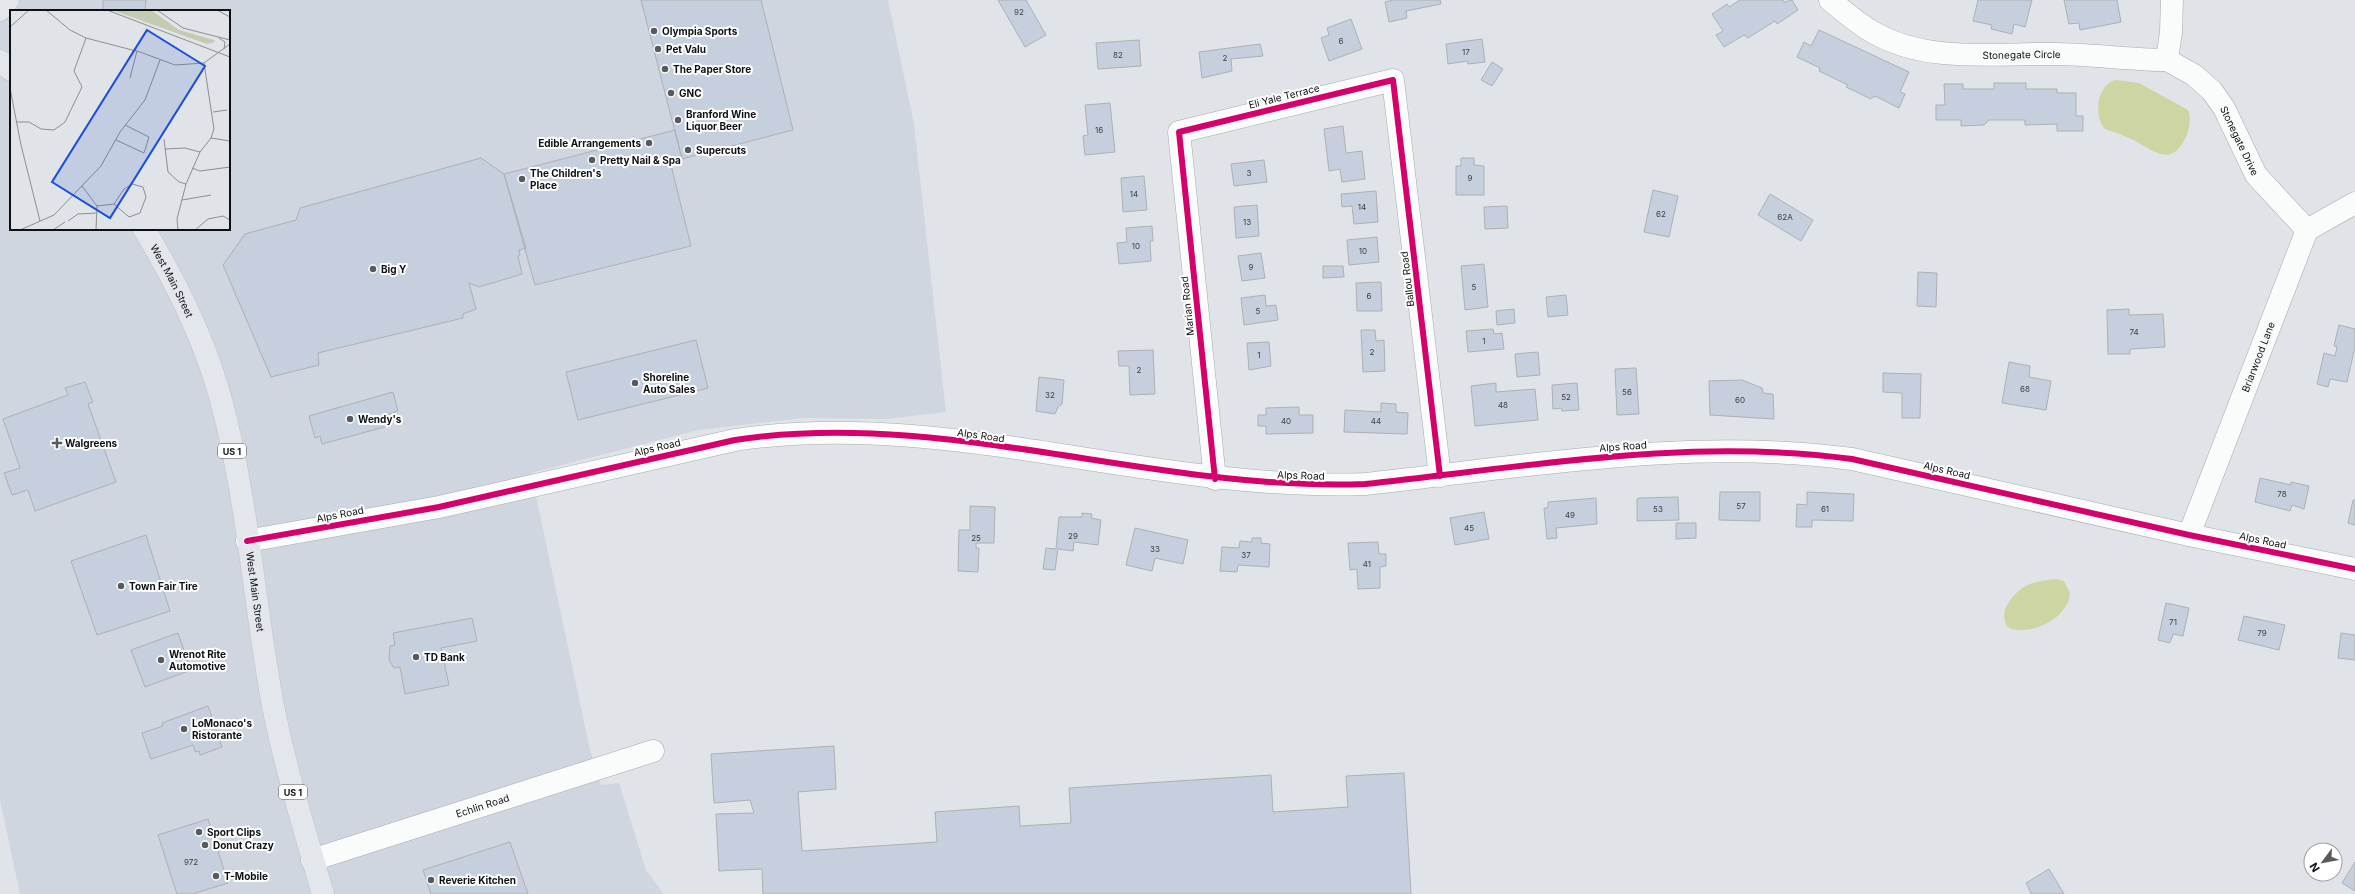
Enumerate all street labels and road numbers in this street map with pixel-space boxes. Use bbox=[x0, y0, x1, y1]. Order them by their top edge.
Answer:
street label: Stonegate Circle bbox=[1982, 48, 2061, 61]
street label: Eli Yale Terrace bbox=[1247, 81, 1321, 111]
street label: Stonegate Drive bbox=[2218, 104, 2261, 178]
street label: West Main Street bbox=[148, 242, 196, 320]
street label: Ballou Road bbox=[1398, 251, 1416, 307]
street label: Marian Road bbox=[1178, 276, 1196, 336]
street label: Briarwood Lane bbox=[2239, 320, 2277, 394]
street label: Alps Road bbox=[957, 426, 1005, 444]
street label: Alps Road bbox=[632, 436, 682, 458]
street label: Alps Road bbox=[1599, 438, 1647, 454]
road number: US 1 bbox=[218, 444, 246, 458]
street label: Alps Road bbox=[1922, 459, 1972, 481]
street label: Alps Road bbox=[1277, 468, 1325, 482]
street label: Alps Road bbox=[315, 504, 365, 524]
street label: Alps Road bbox=[2238, 529, 2288, 551]
street label: West Main Street bbox=[244, 551, 267, 633]
road number: US 1 bbox=[279, 785, 307, 799]
street label: Echlin Road bbox=[454, 791, 511, 820]

